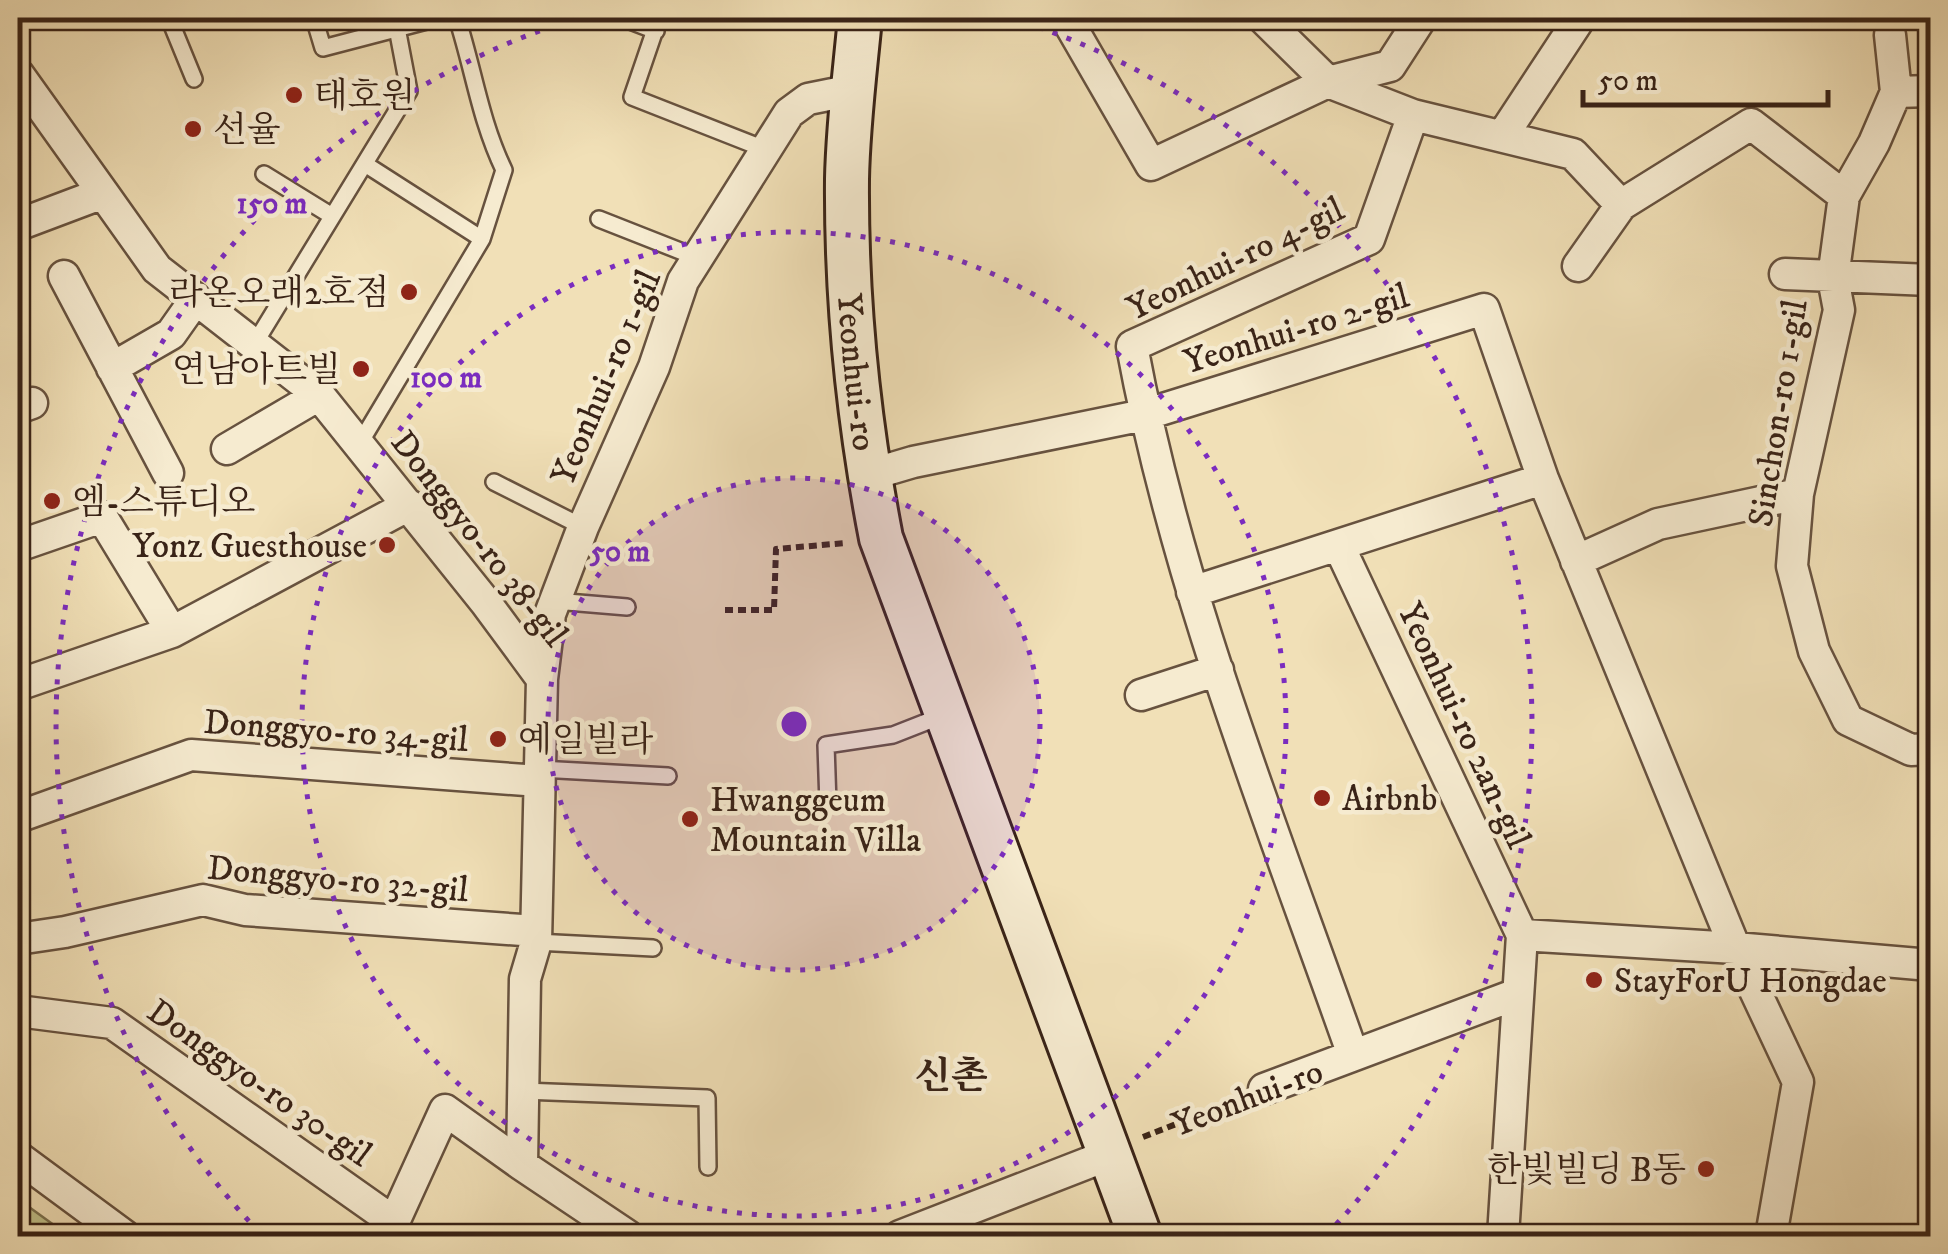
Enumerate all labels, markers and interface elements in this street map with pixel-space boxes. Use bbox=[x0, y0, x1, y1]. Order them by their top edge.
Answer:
scale bar bbox=[1583, 45, 1828, 107]
text: 50 m bbox=[1598, 63, 1658, 100]
place label: 태호원 bbox=[314, 75, 415, 119]
marker: 태호원 bbox=[283, 84, 305, 106]
place label: 선율 bbox=[213, 109, 281, 153]
marker: 선율 bbox=[182, 118, 204, 140]
text: 150 m bbox=[237, 186, 308, 223]
street label: Yeonhui-ro 4-gil bbox=[1120, 188, 1352, 331]
street label: Yeonhui-ro 1-gil bbox=[542, 263, 672, 492]
place label: 라온오래2호점 bbox=[169, 272, 389, 316]
street label: Yeonhui-ro 2-gil bbox=[1179, 275, 1415, 385]
marker: 라온오래2호점 bbox=[398, 281, 420, 303]
street label: Yeonhui-ro bbox=[826, 292, 886, 454]
street label: Sinchon-ro 1-gil bbox=[1739, 296, 1819, 530]
place label: 연남아트빌 bbox=[172, 349, 341, 393]
marker: 연남아트빌 bbox=[350, 358, 372, 380]
text: 100 m bbox=[410, 360, 483, 397]
street label: Donggyo-ro 38-gil bbox=[380, 422, 577, 657]
place label: 엠-스튜디오 bbox=[72, 481, 255, 525]
marker: 엠-스튜디오 bbox=[41, 490, 63, 512]
place label: Yonz Guesthouse bbox=[132, 525, 367, 569]
marker: Yonz Guesthouse bbox=[376, 534, 398, 556]
text: 50 m bbox=[589, 534, 650, 571]
street label: Yeonhui-ro 2an-gil bbox=[1387, 596, 1540, 856]
street label: Donggyo-ro 34-gil bbox=[202, 701, 470, 763]
centre of rings bbox=[776, 706, 812, 742]
place label: 예일빌라 bbox=[518, 719, 653, 763]
marker: 예일빌라 bbox=[487, 728, 509, 750]
place label: Airbnb bbox=[1342, 778, 1437, 822]
place label: Hwanggeum Mountain Villa bbox=[710, 779, 921, 863]
marker: Airbnb bbox=[1311, 787, 1333, 809]
marker: Hwanggeum Mountain Villa bbox=[679, 808, 701, 830]
street label: Donggyo-ro 32-gil bbox=[205, 847, 471, 913]
place label: StayForU Hongdae bbox=[1614, 960, 1887, 1004]
marker: StayForU Hongdae bbox=[1583, 969, 1605, 991]
street label: Donggyo-ro 30-gil bbox=[138, 990, 380, 1178]
street label: Yeonhui-ro bbox=[1166, 1050, 1329, 1148]
district label: 신촌 bbox=[914, 1053, 988, 1101]
place label: 한빛빌딩 B동 bbox=[1487, 1149, 1686, 1193]
marker: 한빛빌딩 B동 bbox=[1695, 1158, 1717, 1180]

